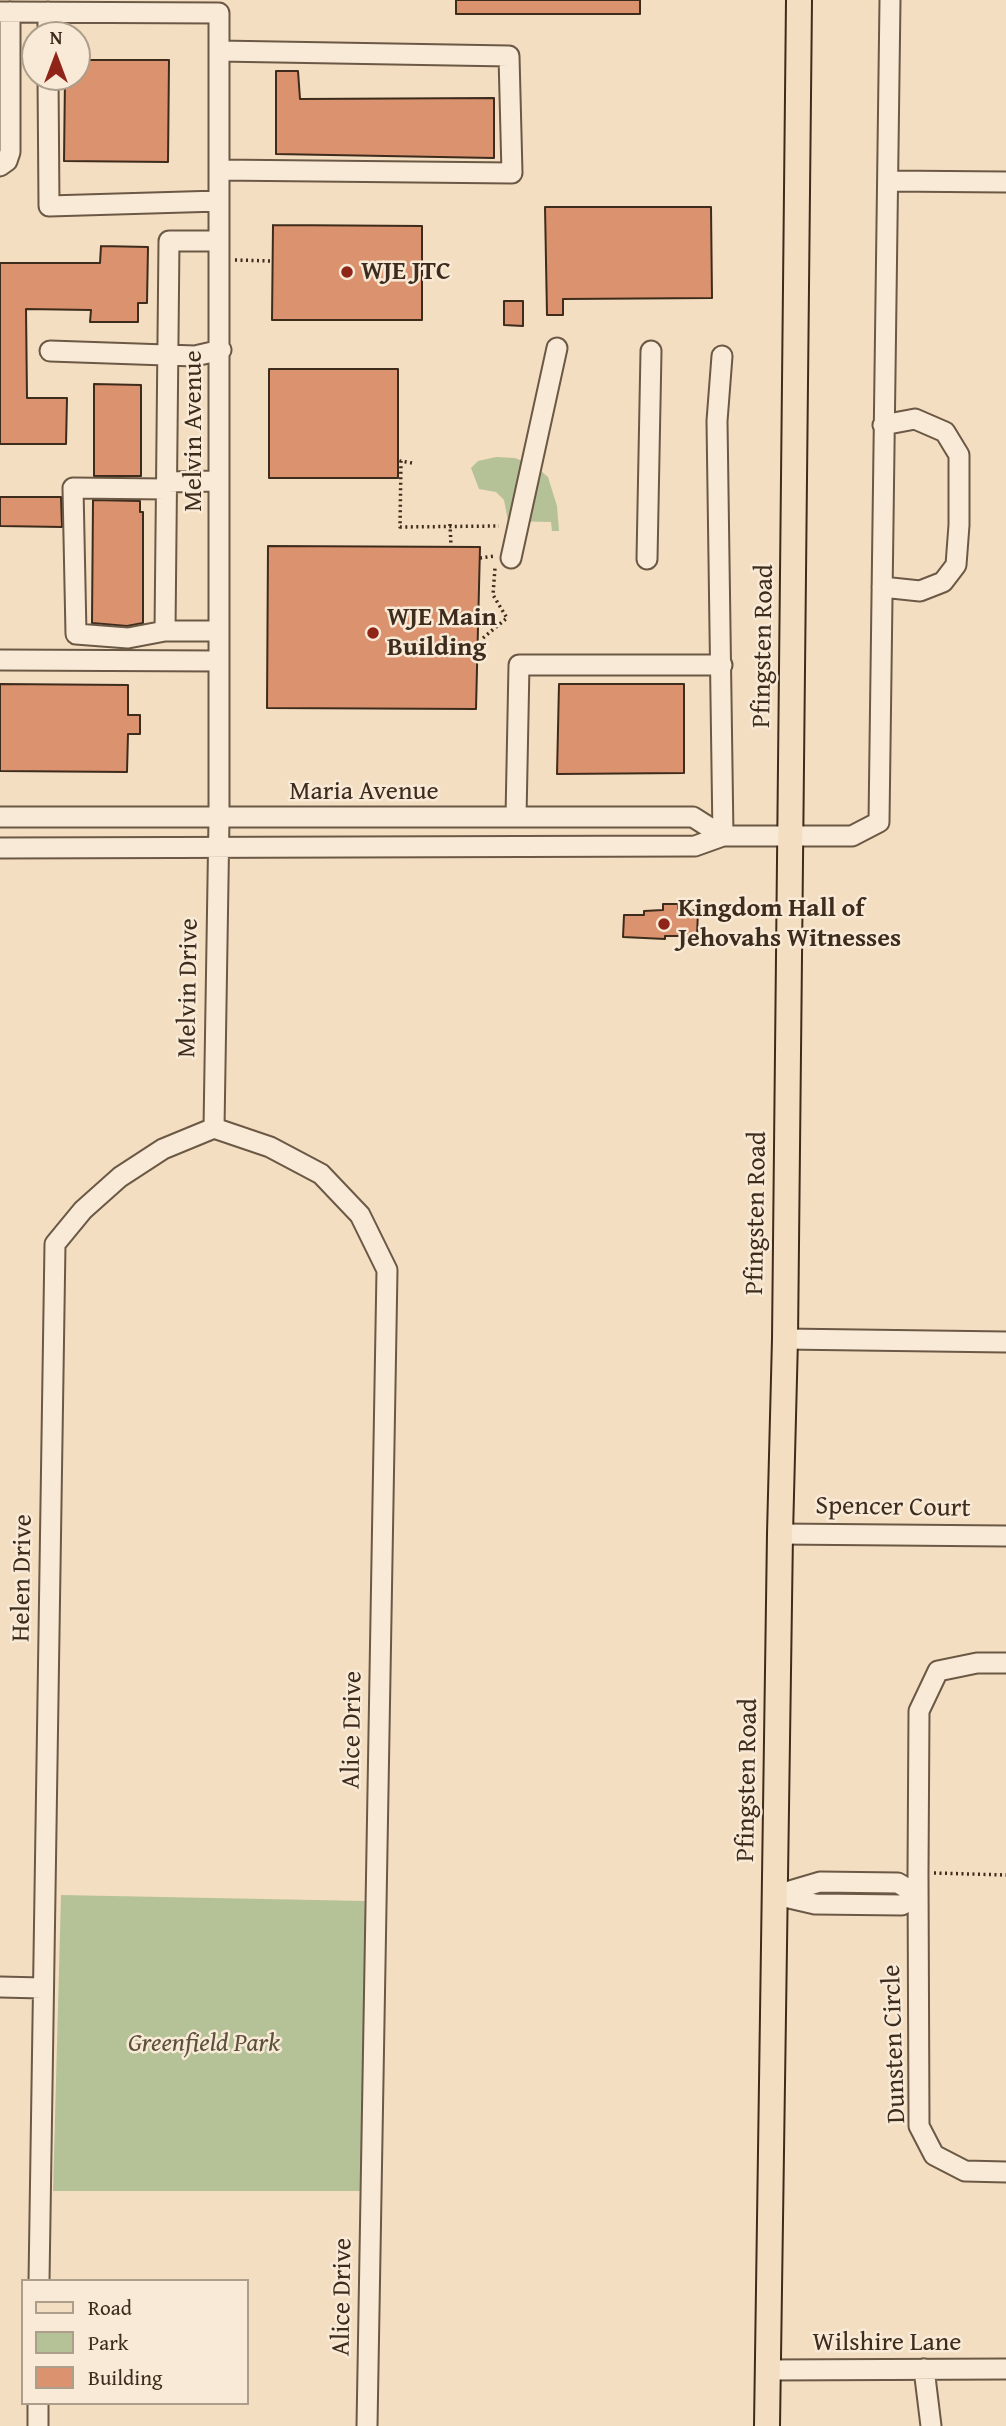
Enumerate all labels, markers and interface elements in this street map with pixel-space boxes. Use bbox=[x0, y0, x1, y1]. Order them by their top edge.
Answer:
north arrow bbox=[21, 21, 91, 91]
text: N bbox=[50, 23, 62, 51]
place label: WJE JTC bbox=[361, 256, 451, 288]
marker: WJE JTC bbox=[339, 264, 355, 280]
street label: Melvin Avenue bbox=[178, 350, 210, 512]
street label: Pfingsten Road bbox=[747, 564, 781, 728]
place label: WJE Main Building bbox=[387, 602, 497, 664]
marker: WJE Main Building bbox=[365, 625, 381, 641]
street label: Maria Avenue bbox=[289, 776, 439, 808]
place label: Kingdom Hall of Jehovahs Witnesses bbox=[678, 893, 901, 954]
marker: Kingdom Hall of Jehovahs Witnesses bbox=[656, 916, 672, 932]
street label: Melvin Drive bbox=[172, 918, 206, 1058]
street label: Pfingsten Road bbox=[740, 1131, 774, 1295]
street label: Spencer Court bbox=[815, 1491, 971, 1525]
street label: Helen Drive bbox=[6, 1514, 40, 1642]
street label: Alice Drive bbox=[336, 1671, 370, 1789]
street label: Pfingsten Road bbox=[731, 1698, 765, 1862]
street label: Dunsten Circle bbox=[877, 1964, 913, 2124]
park label: Greenfield Park bbox=[128, 2028, 280, 2060]
street label: Alice Drive bbox=[326, 2238, 360, 2356]
legend bbox=[21, 2279, 248, 2405]
text: Road bbox=[88, 2292, 132, 2323]
text: Park bbox=[88, 2327, 129, 2358]
street label: Wilshire Lane bbox=[813, 2327, 961, 2359]
text: Building bbox=[88, 2362, 162, 2393]

